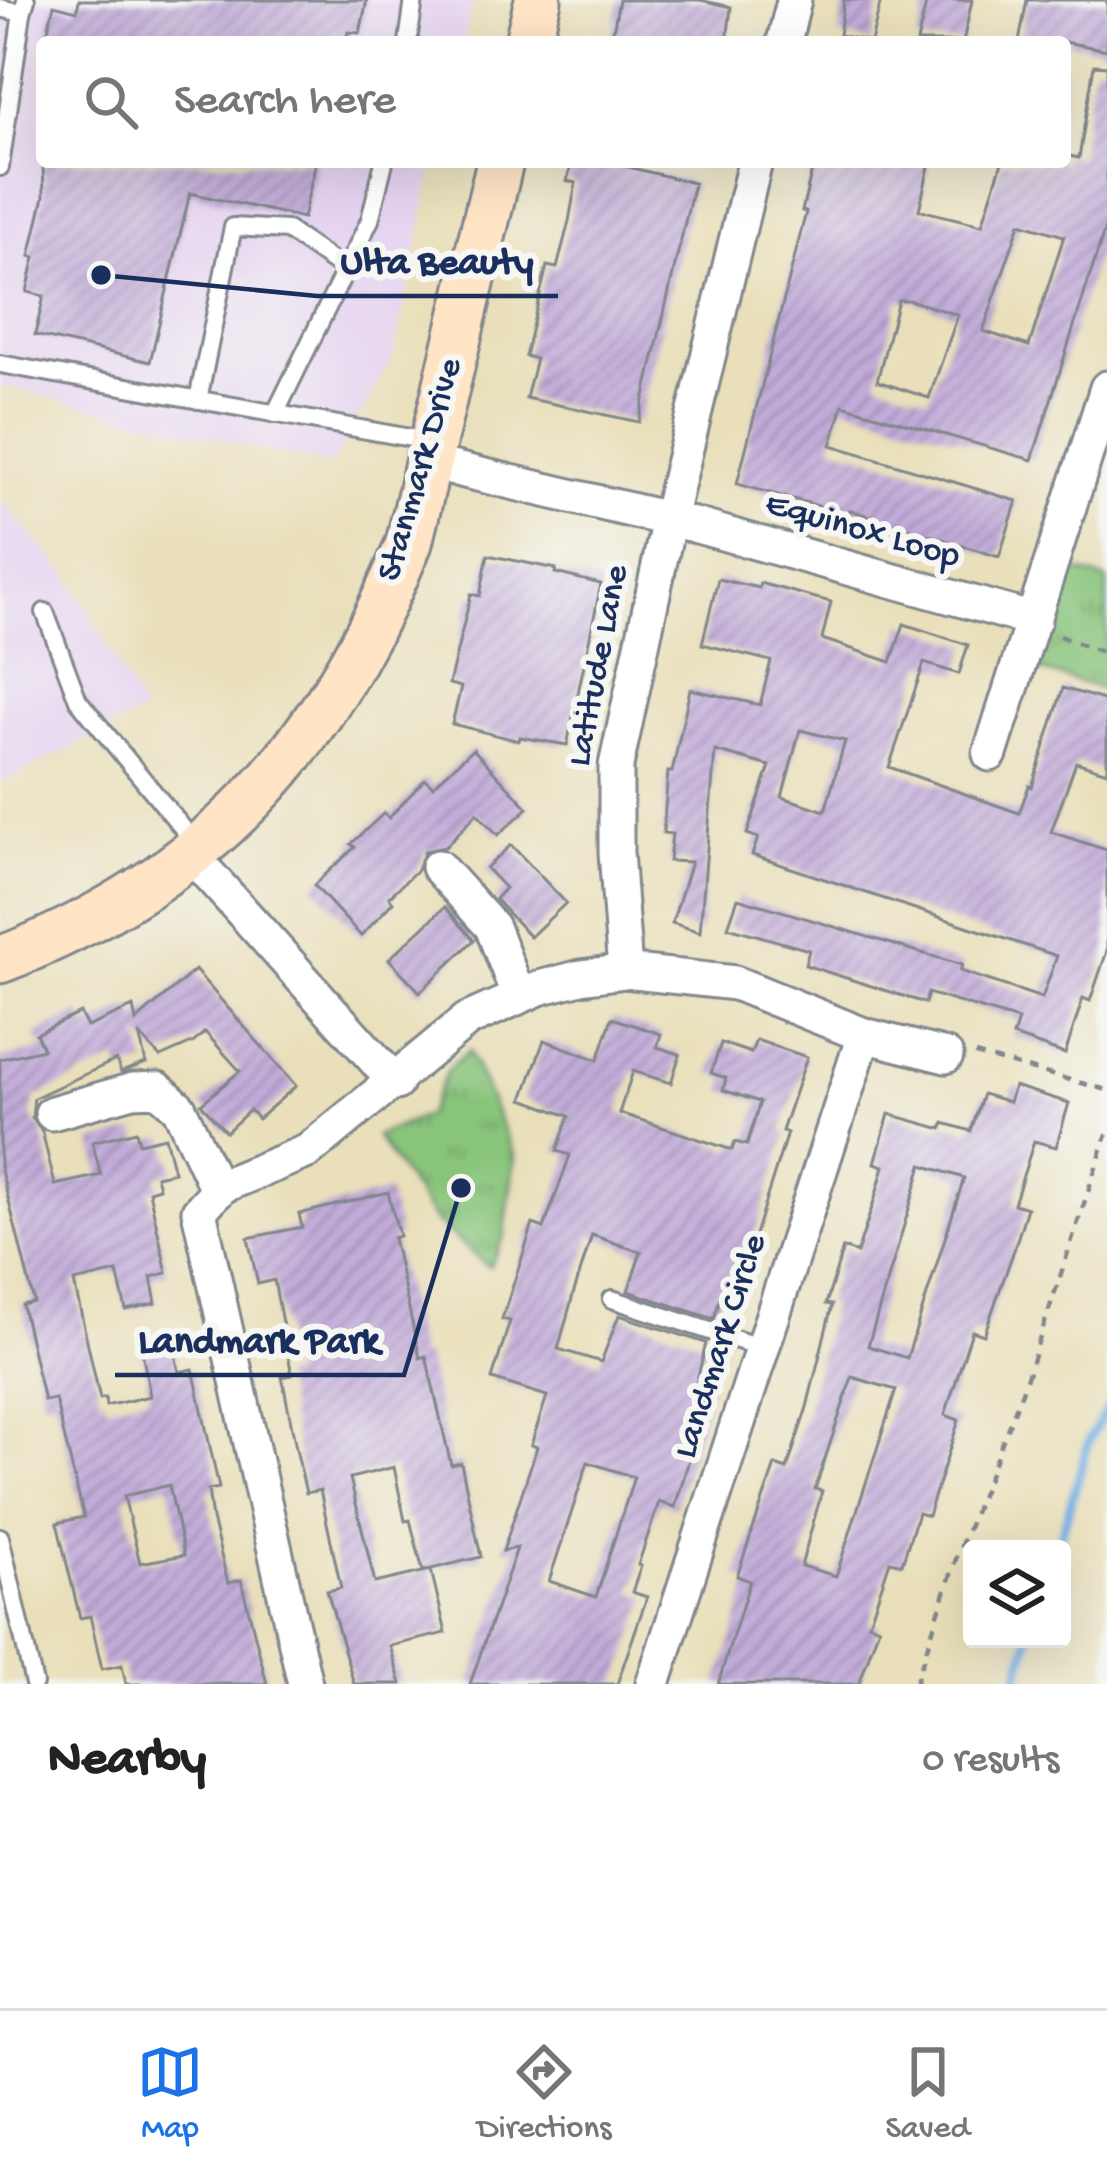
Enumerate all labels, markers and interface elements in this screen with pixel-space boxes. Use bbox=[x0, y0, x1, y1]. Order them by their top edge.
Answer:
search box bbox=[36, 36, 1071, 168]
icon: search bbox=[78, 69, 144, 135]
text: Search here bbox=[174, 76, 396, 129]
callout: Ulta Beauty bbox=[317, 221, 558, 296]
text: Ulta Beauty bbox=[340, 242, 534, 288]
street label: Stanmark Drive bbox=[370, 353, 474, 586]
street label: Equinox Loop bbox=[760, 484, 964, 580]
street label: Latitude Lane bbox=[559, 561, 641, 770]
street label: Landmark Circle bbox=[666, 1229, 779, 1464]
callout: Landmark Park bbox=[115, 1300, 404, 1375]
text: Landmark Park bbox=[138, 1321, 384, 1367]
map controls bbox=[963, 1540, 1071, 1648]
button: layers bbox=[963, 1540, 1071, 1648]
text: Nearby bbox=[48, 1732, 206, 1792]
text: 0 results bbox=[922, 1739, 1059, 1785]
tab: Map bbox=[137, 2039, 203, 2149]
tab: Directions bbox=[477, 2039, 611, 2149]
tab: Saved bbox=[885, 2039, 970, 2149]

